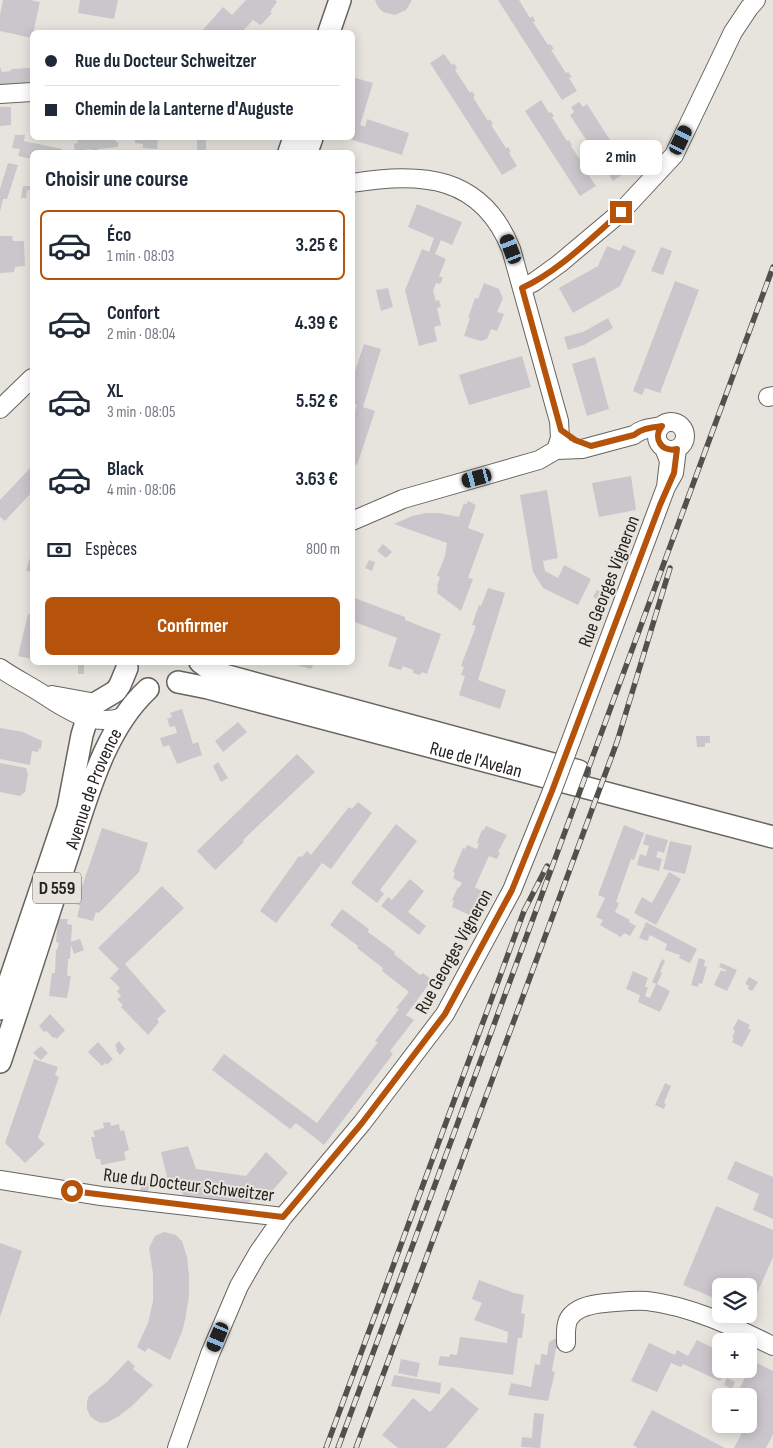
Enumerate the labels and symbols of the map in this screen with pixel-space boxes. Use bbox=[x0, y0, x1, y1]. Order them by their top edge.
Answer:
car bbox=[667, 123, 694, 157]
callout: 2 min bbox=[580, 140, 662, 174]
route end bbox=[610, 201, 632, 223]
car bbox=[498, 232, 523, 266]
car bbox=[460, 467, 493, 489]
street label: Rue Georges Vigneron bbox=[574, 513, 645, 651]
street label: Avenue de Provence bbox=[61, 725, 128, 853]
street label: Rue de l'Avelan bbox=[427, 737, 524, 783]
road number: D 559 bbox=[33, 872, 81, 904]
street label: Rue Georges Vigneron bbox=[411, 885, 498, 1018]
street label: Rue du Docteur Schweitzer bbox=[102, 1164, 276, 1207]
route start bbox=[61, 1180, 83, 1202]
car bbox=[205, 1320, 230, 1354]

